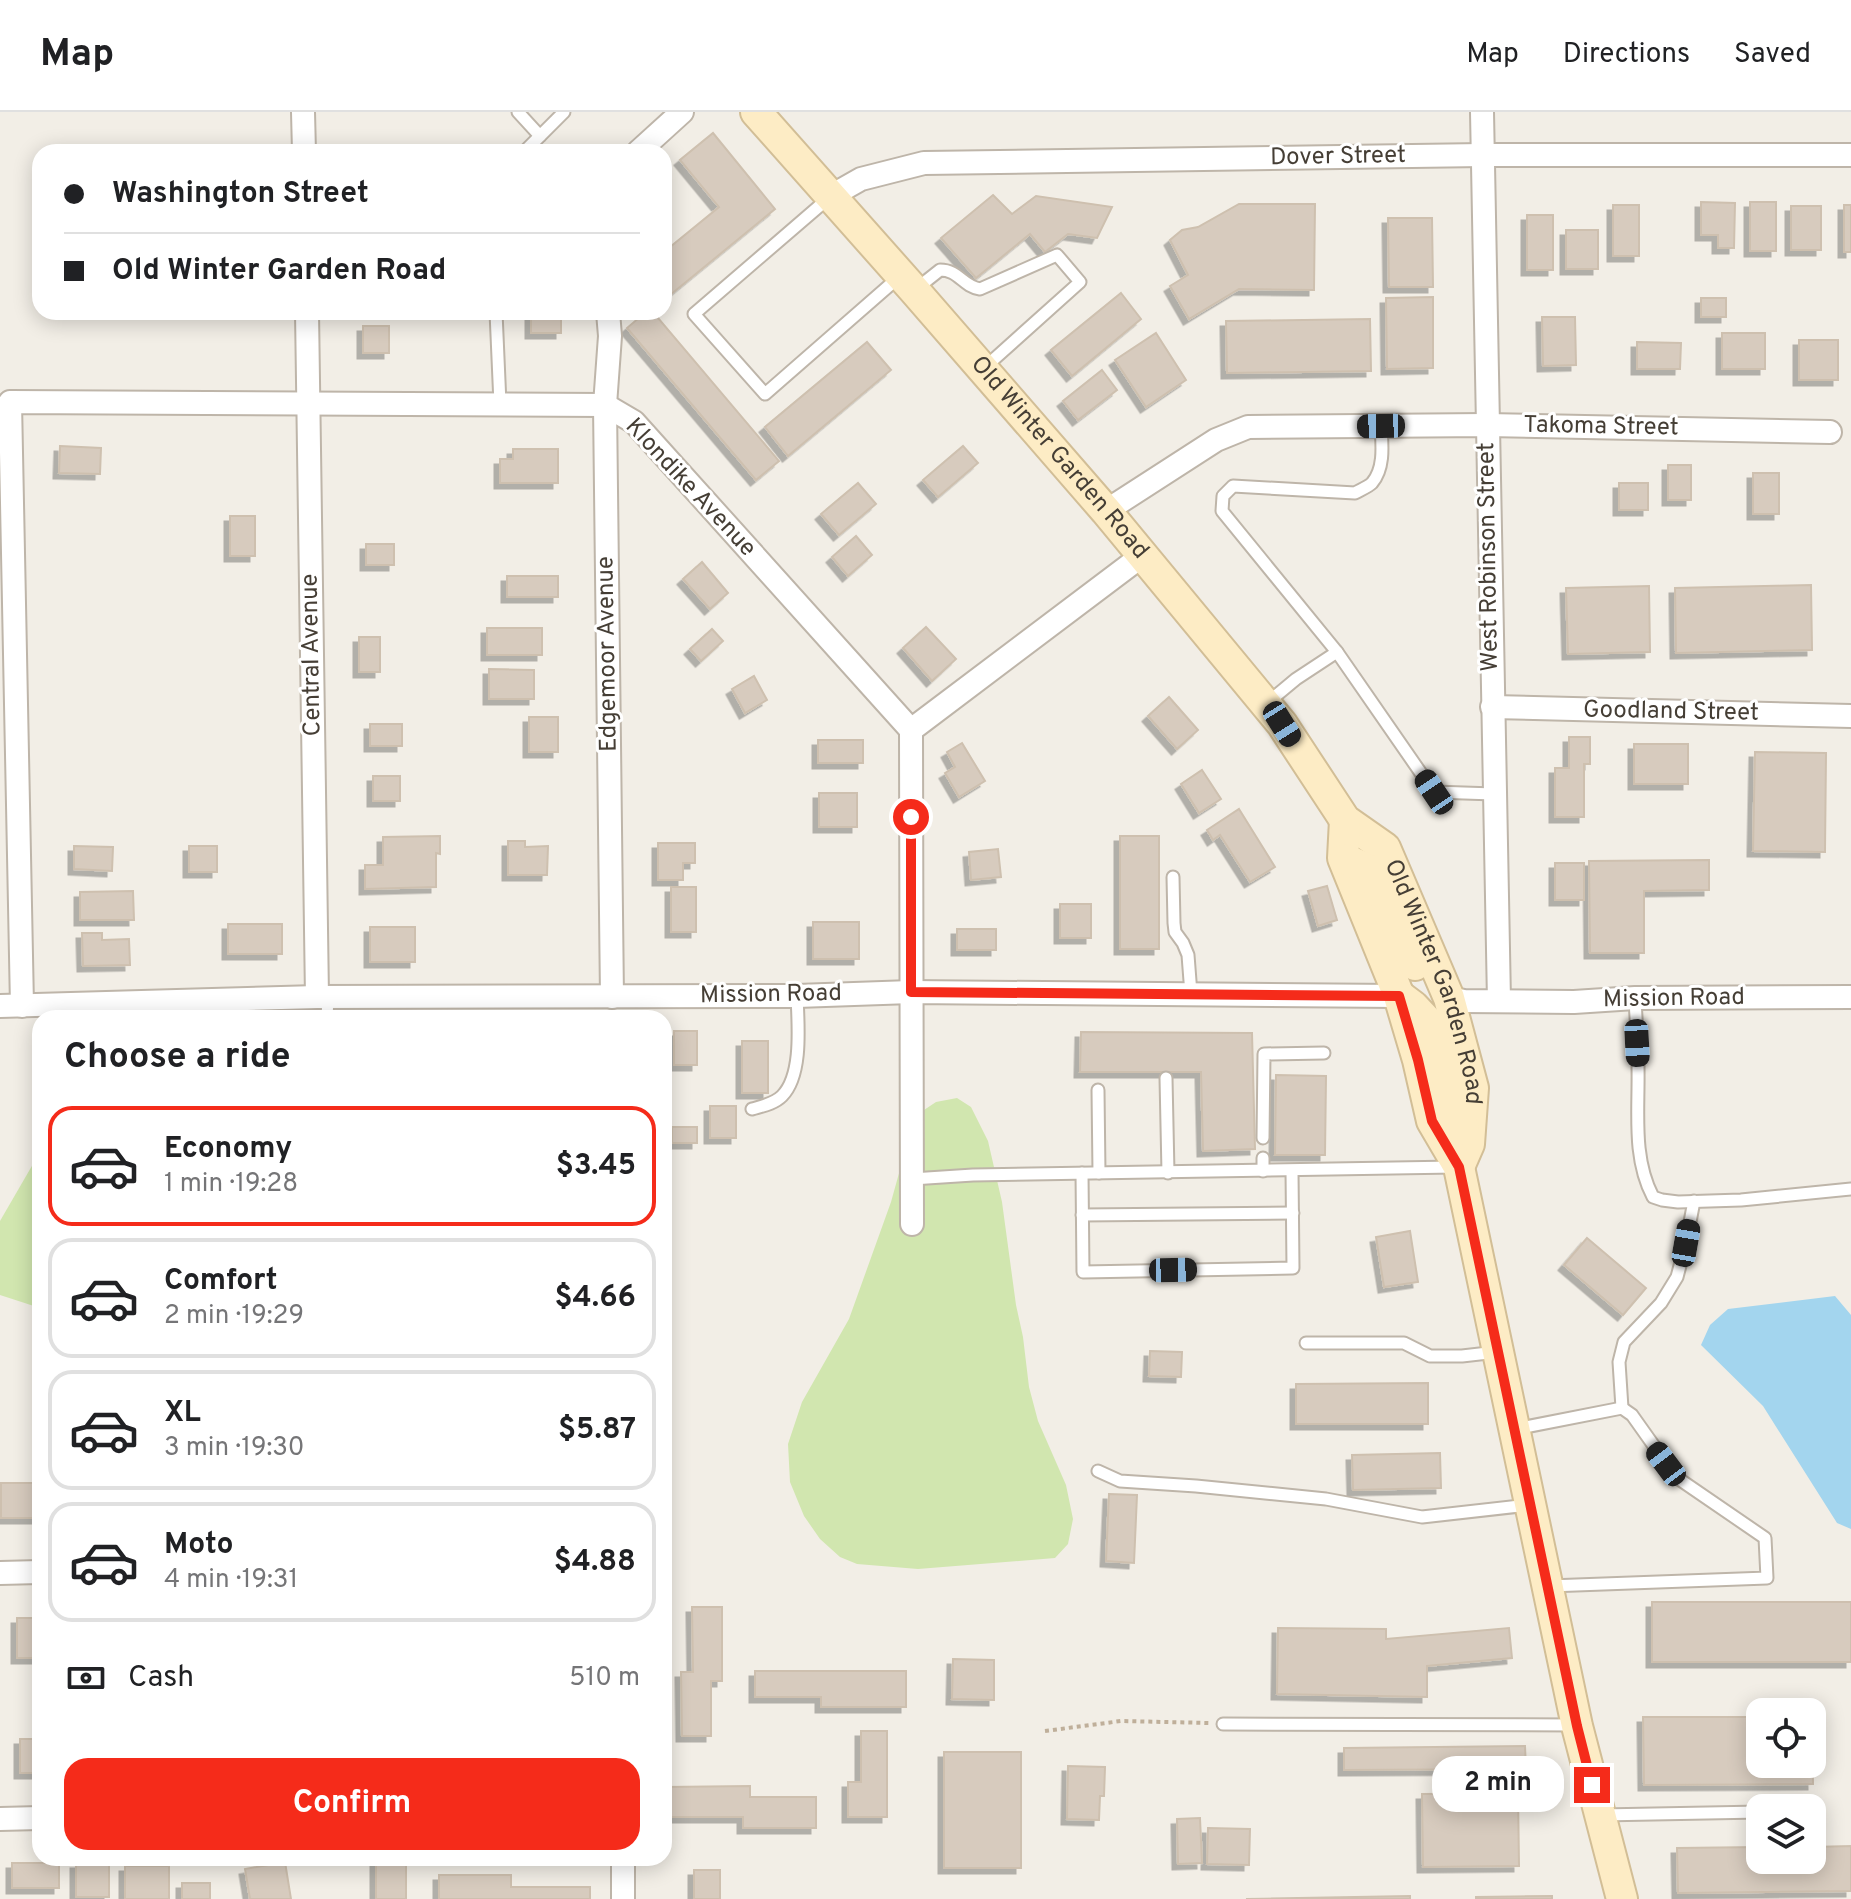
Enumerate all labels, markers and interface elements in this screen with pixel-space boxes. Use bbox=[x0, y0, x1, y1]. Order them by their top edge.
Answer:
text: Map bbox=[40, 31, 114, 80]
text: Map bbox=[1466, 37, 1519, 73]
text: Directions bbox=[1563, 37, 1690, 73]
text: Saved bbox=[1734, 37, 1811, 73]
street label: Dover Street bbox=[1270, 141, 1406, 173]
text: Washington Street bbox=[112, 176, 369, 213]
text: Old Winter Garden Road bbox=[112, 253, 446, 290]
street label: Old Winter Garden Road bbox=[963, 350, 1155, 566]
street label: Takoma Street bbox=[1523, 411, 1679, 443]
street label: Klondike Avenue bbox=[618, 412, 762, 564]
car bbox=[1357, 414, 1405, 438]
street label: West Robinson Street bbox=[1472, 442, 1506, 672]
street label: Edgemoor Avenue bbox=[591, 556, 625, 752]
street label: Central Avenue bbox=[296, 573, 328, 737]
street label: Goodland Street bbox=[1583, 695, 1759, 729]
car bbox=[1259, 697, 1305, 751]
car bbox=[1411, 765, 1457, 819]
route start bbox=[893, 799, 929, 835]
street label: Old Winter Garden Road bbox=[1377, 855, 1488, 1105]
street label: Mission Road bbox=[700, 979, 842, 1011]
street label: Mission Road bbox=[1603, 983, 1745, 1015]
car bbox=[1624, 1018, 1650, 1068]
text: Choose a ride bbox=[64, 1035, 290, 1081]
icon: car bbox=[68, 1130, 140, 1202]
text: Economy bbox=[164, 1131, 292, 1168]
text: $3.45 bbox=[556, 1148, 636, 1185]
text: 1 min · 19:28 bbox=[164, 1168, 298, 1201]
car bbox=[1670, 1217, 1702, 1269]
car bbox=[1149, 1258, 1197, 1282]
icon: car bbox=[68, 1262, 140, 1334]
text: Comfort bbox=[164, 1263, 277, 1300]
text: $4.66 bbox=[555, 1280, 636, 1317]
text: 2 min · 19:29 bbox=[164, 1300, 304, 1333]
icon: car bbox=[68, 1394, 140, 1466]
text: XL bbox=[164, 1395, 201, 1432]
text: $5.87 bbox=[558, 1412, 636, 1449]
text: 3 min · 19:30 bbox=[164, 1432, 304, 1465]
car bbox=[1642, 1438, 1690, 1490]
icon: car bbox=[68, 1526, 140, 1598]
text: Moto bbox=[164, 1527, 234, 1564]
text: $4.88 bbox=[554, 1544, 636, 1581]
text: 4 min · 19:31 bbox=[164, 1564, 298, 1597]
icon: cash bbox=[64, 1656, 108, 1700]
text: Cash bbox=[128, 1660, 194, 1697]
text: 510 m bbox=[569, 1662, 640, 1695]
map controls bbox=[1746, 1698, 1826, 1874]
button: locate bbox=[1746, 1698, 1826, 1778]
callout: 2 min bbox=[1432, 1757, 1564, 1813]
button: Confirm bbox=[64, 1758, 640, 1850]
text: 2 min bbox=[1464, 1767, 1532, 1800]
route end bbox=[1574, 1767, 1610, 1803]
button: layers bbox=[1746, 1794, 1826, 1874]

